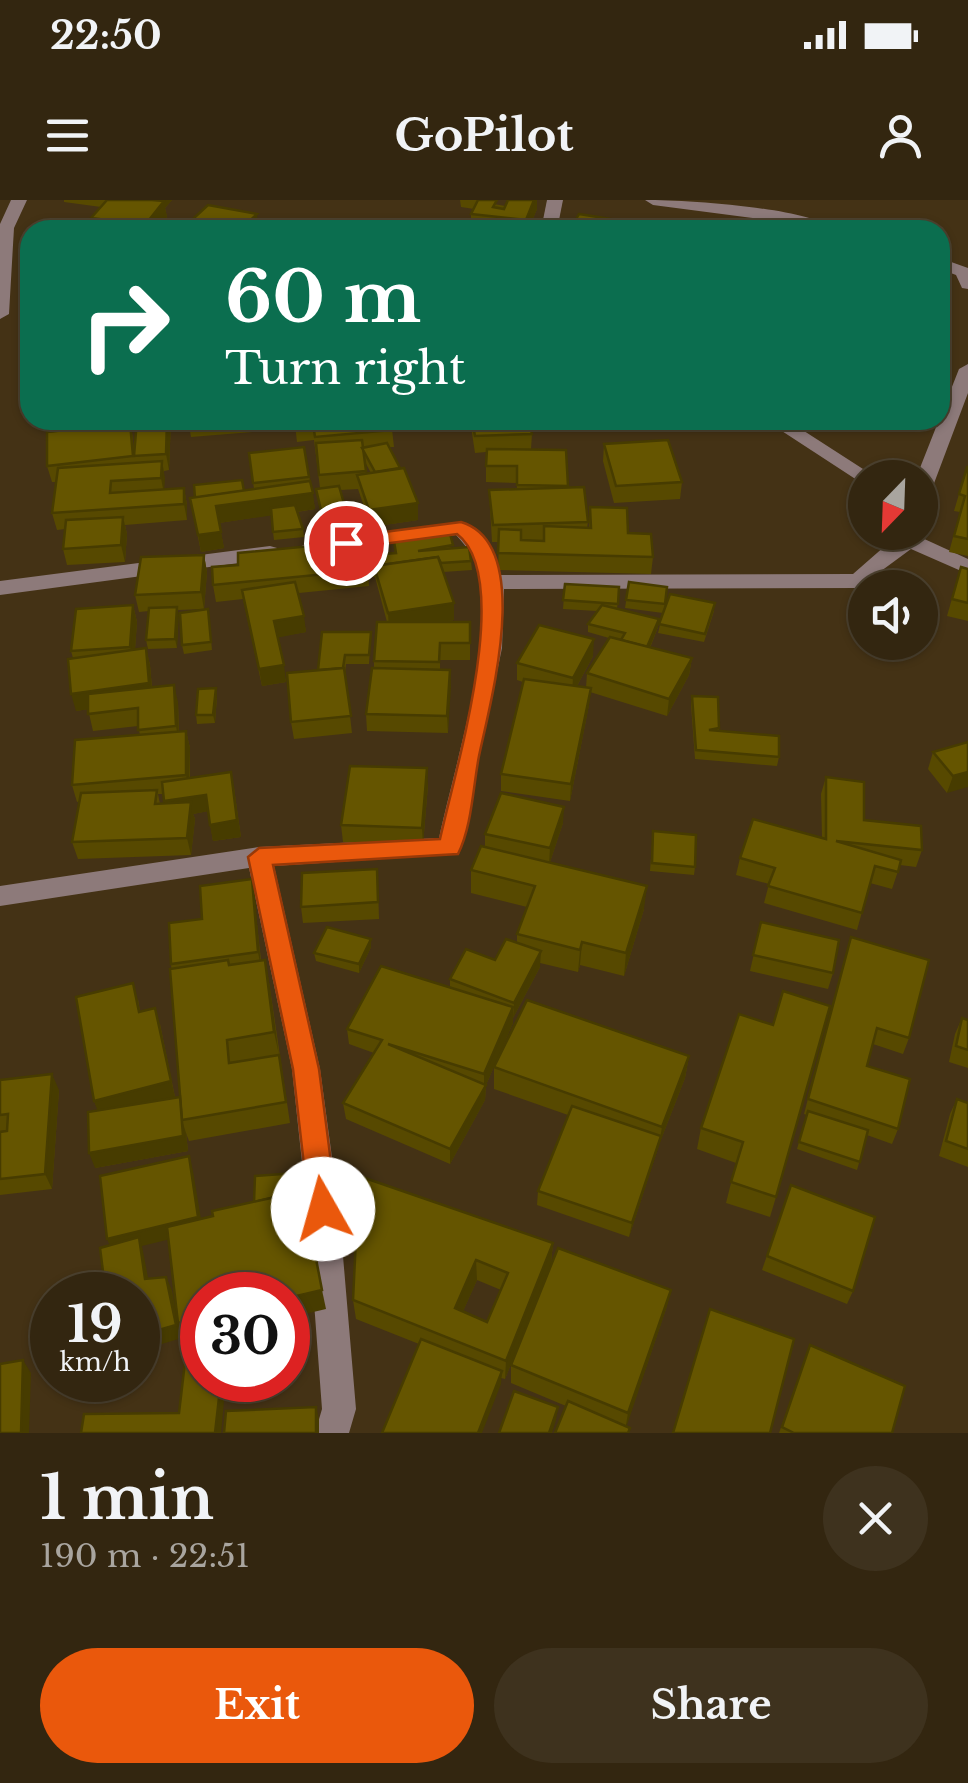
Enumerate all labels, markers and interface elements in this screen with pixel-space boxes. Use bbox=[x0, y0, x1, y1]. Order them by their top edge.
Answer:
text: 22:50 bbox=[50, 12, 162, 59]
text: GoPilot bbox=[394, 107, 574, 163]
icon: menu bbox=[40, 108, 95, 163]
icon: person bbox=[873, 108, 928, 163]
text: 60 m bbox=[225, 254, 421, 341]
icon: right bbox=[60, 260, 190, 390]
text: Turn right bbox=[225, 340, 466, 396]
north arrow bbox=[848, 460, 938, 550]
map controls bbox=[848, 460, 938, 660]
pin bbox=[304, 501, 389, 586]
icon: arrive bbox=[319, 516, 374, 571]
button: sound bbox=[848, 570, 938, 660]
position arrow bbox=[271, 1157, 375, 1261]
speed limit sign: 30 bbox=[180, 1272, 310, 1402]
text: 19 bbox=[67, 1293, 123, 1356]
text: km/h bbox=[60, 1347, 130, 1378]
text: 1 min bbox=[40, 1461, 214, 1535]
button: close bbox=[823, 1466, 928, 1571]
text: 190 m · 22:51 bbox=[40, 1536, 250, 1576]
button: Exit bbox=[40, 1648, 474, 1763]
button: Share bbox=[494, 1648, 928, 1763]

